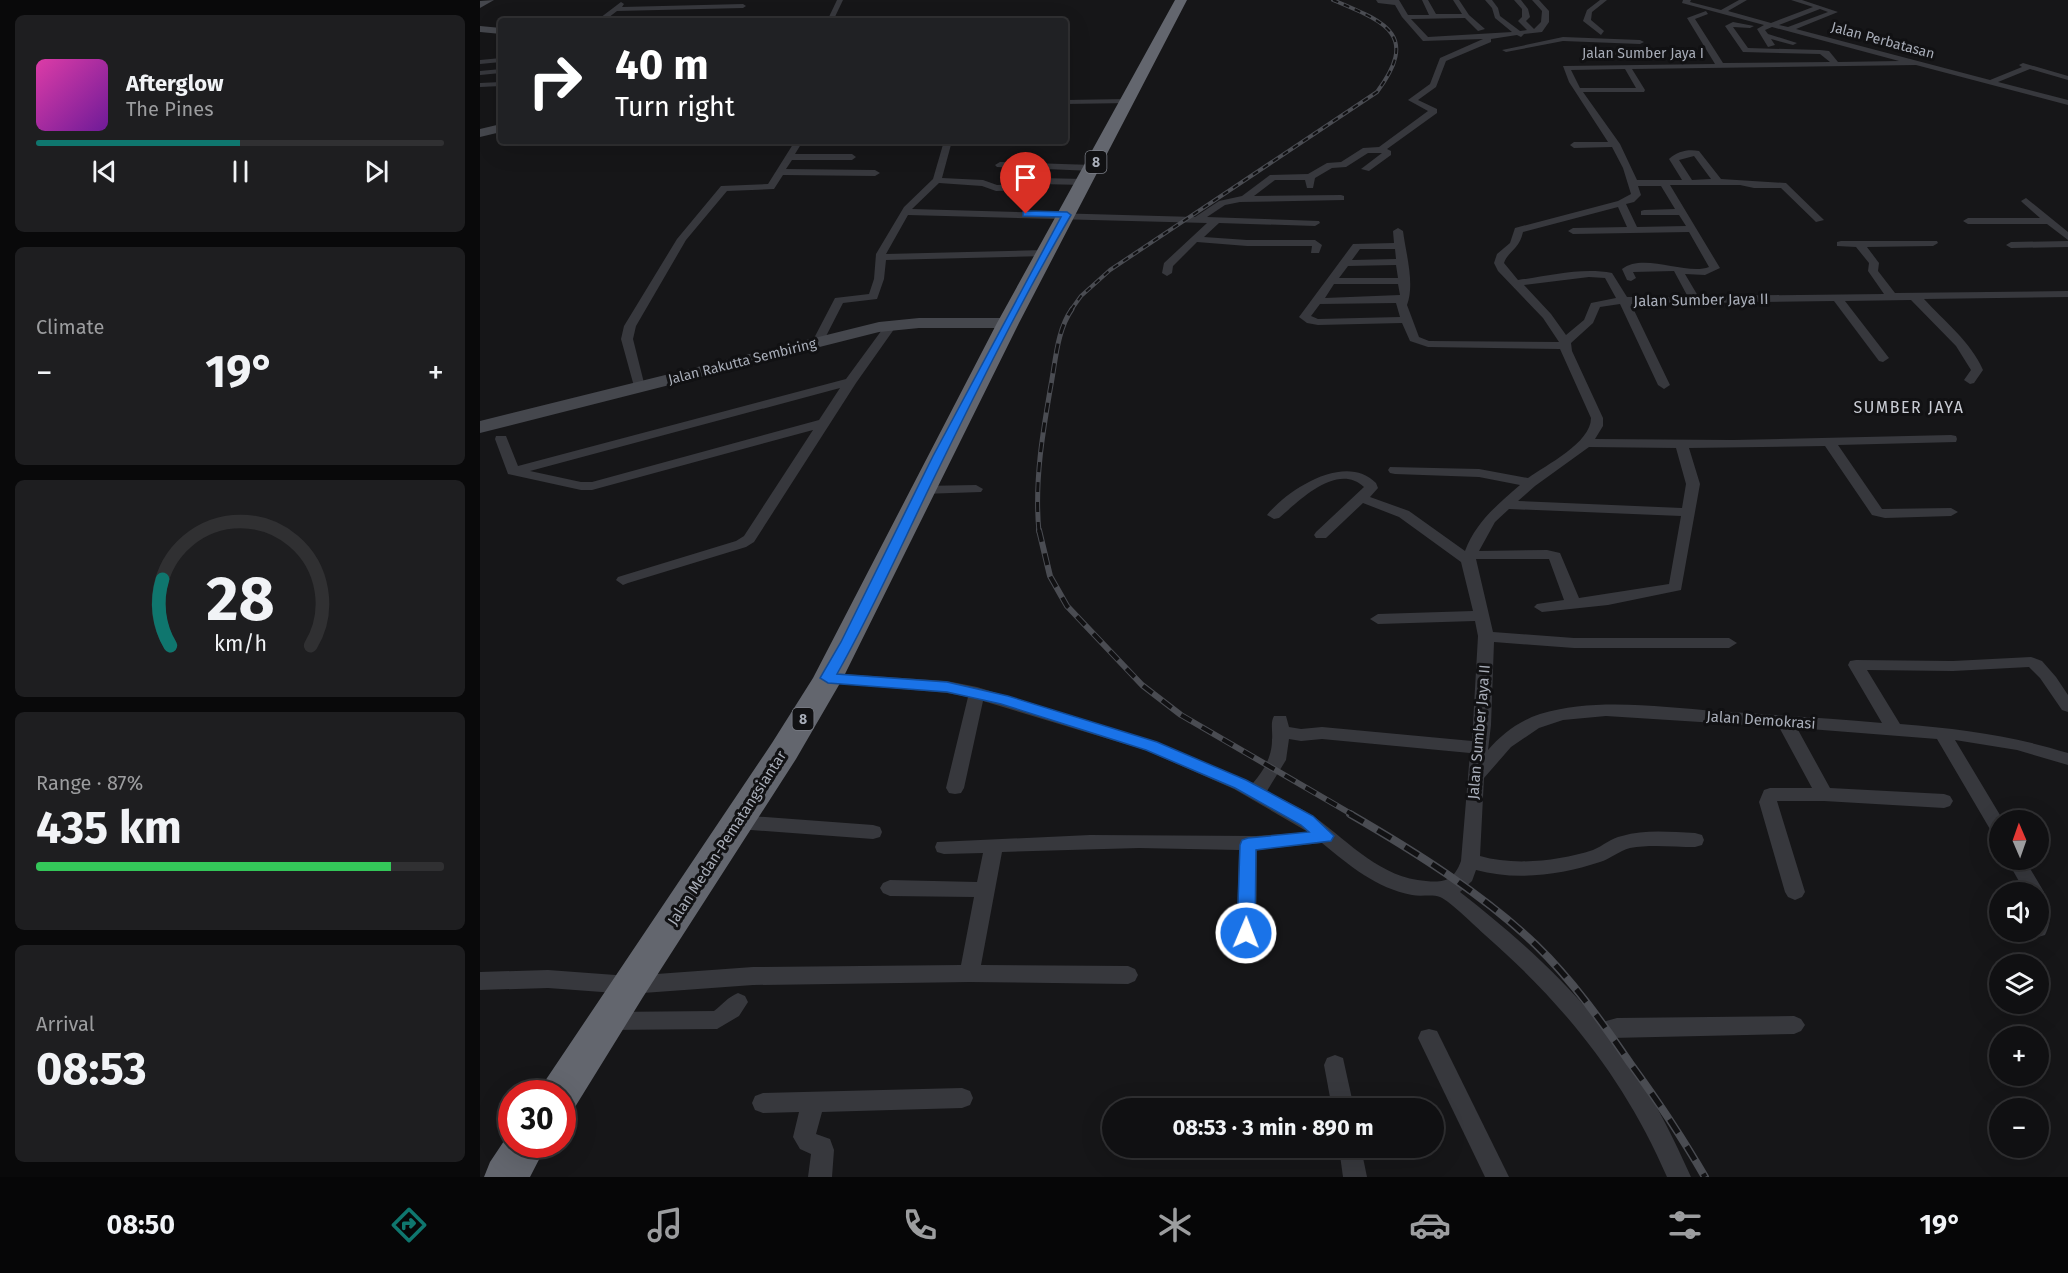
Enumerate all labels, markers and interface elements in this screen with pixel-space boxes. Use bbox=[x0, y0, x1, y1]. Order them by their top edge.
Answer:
street label: Jalan Perbatasan bbox=[1829, 18, 1937, 62]
text: 40 m bbox=[615, 40, 709, 90]
icon: right bbox=[516, 42, 594, 120]
street label: Jalan Sumber Jaya I bbox=[1582, 45, 1704, 62]
text: Afterglow bbox=[126, 70, 223, 97]
text: Turn right bbox=[615, 91, 735, 123]
text: The Pines bbox=[126, 97, 213, 121]
road number: 8 bbox=[1086, 151, 1106, 173]
pin bbox=[1000, 152, 1051, 214]
icon: previous bbox=[88, 155, 121, 188]
icon: pause bbox=[224, 155, 257, 188]
icon: next bbox=[360, 155, 393, 188]
icon: arrive bbox=[1009, 161, 1042, 194]
street label: Jalan Sumber Jaya II bbox=[1633, 290, 1769, 310]
text: Climate bbox=[36, 315, 104, 339]
street label: Jalan Rakutta Sembiring bbox=[666, 335, 819, 388]
text: 19° bbox=[205, 345, 275, 399]
text: − bbox=[36, 353, 53, 393]
text: + bbox=[428, 353, 444, 393]
district label: SUMBER JAYA bbox=[1854, 398, 1964, 417]
text: 28 bbox=[206, 562, 274, 637]
text: km/h bbox=[213, 631, 267, 657]
street label: Jalan Sumber Jaya II bbox=[1464, 664, 1494, 800]
street label: Jalan Demokrasi bbox=[1706, 707, 1816, 733]
road number: 8 bbox=[792, 708, 814, 730]
street label: Jalan Medan-Pematangsiantar bbox=[664, 747, 790, 929]
text: Range · 87% bbox=[36, 771, 143, 795]
text: 435 km bbox=[36, 801, 182, 855]
north arrow bbox=[1989, 810, 2049, 870]
map controls bbox=[1989, 810, 2049, 1158]
button: sound bbox=[1989, 882, 2049, 942]
position arrow bbox=[1214, 901, 1278, 965]
button: layers bbox=[1989, 954, 2049, 1014]
text: Arrival bbox=[36, 1012, 95, 1036]
button: + bbox=[1989, 1026, 2049, 1086]
text: 08:53 bbox=[36, 1042, 147, 1096]
speed limit sign: 30 bbox=[498, 1080, 576, 1158]
button: − bbox=[1989, 1098, 2049, 1158]
text: 08:53 · 3 min · 890 m bbox=[1172, 1114, 1374, 1141]
icon: directions bbox=[388, 1204, 430, 1246]
icon: music bbox=[644, 1204, 686, 1246]
icon: phone bbox=[899, 1204, 941, 1246]
icon: climate bbox=[1154, 1204, 1196, 1246]
icon: car bbox=[1409, 1204, 1451, 1246]
icon: filters bbox=[1664, 1204, 1706, 1246]
text: 08:50 bbox=[107, 1209, 175, 1241]
text: 19° bbox=[1920, 1209, 1961, 1241]

